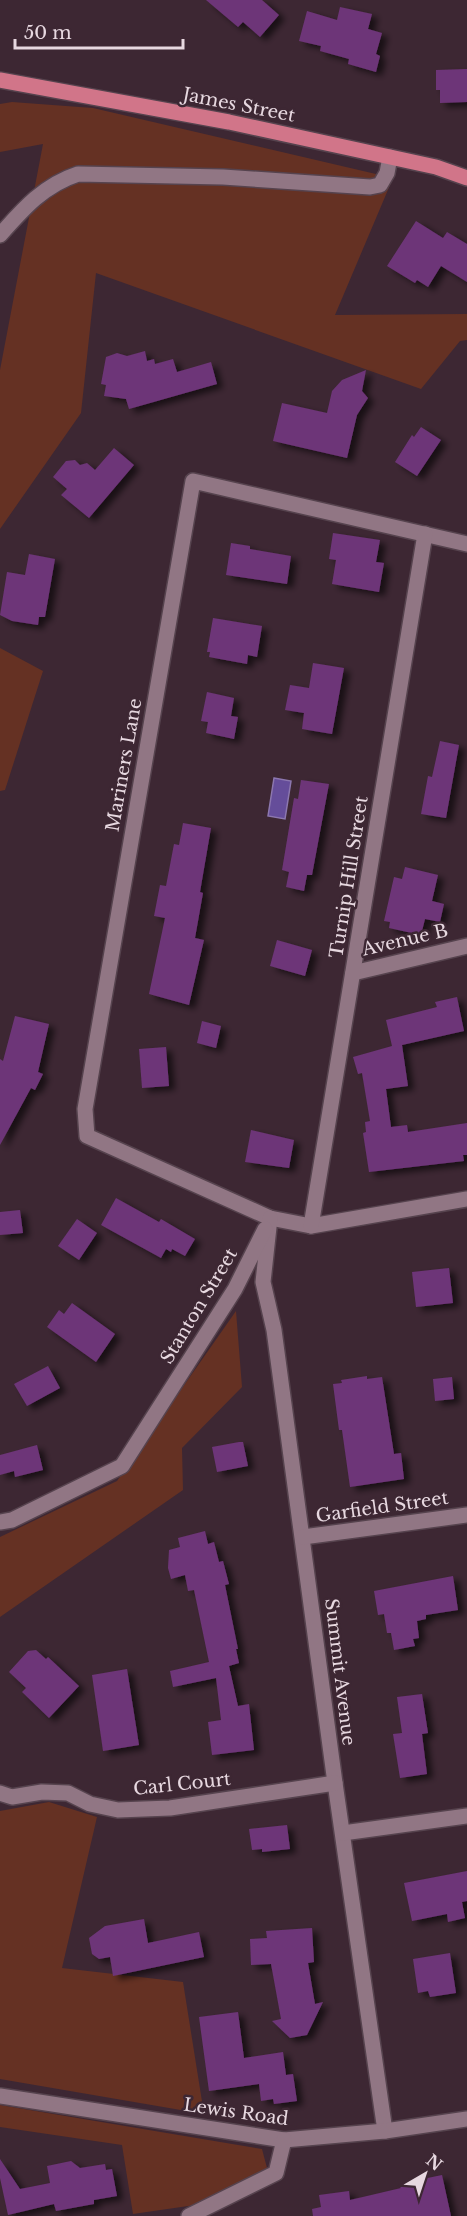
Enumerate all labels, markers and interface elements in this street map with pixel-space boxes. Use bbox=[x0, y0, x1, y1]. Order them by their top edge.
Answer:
scale bar bbox=[15, 12, 183, 50]
text: 50 m bbox=[24, 22, 72, 44]
street label: James Street bbox=[179, 83, 297, 127]
street label: Mariners Lane bbox=[101, 697, 147, 833]
street label: Turnip Hill Street bbox=[325, 794, 373, 960]
street label: Avenue B bbox=[359, 919, 450, 961]
street label: Stanton Street bbox=[156, 1244, 242, 1368]
street label: Garfield Street bbox=[314, 1487, 450, 1527]
street label: Summit Avenue bbox=[320, 1597, 360, 1747]
street label: Carl Court bbox=[132, 1768, 232, 1800]
street label: Lewis Road bbox=[182, 2094, 290, 2130]
north arrow bbox=[395, 2144, 455, 2204]
text: N bbox=[422, 2150, 447, 2175]

